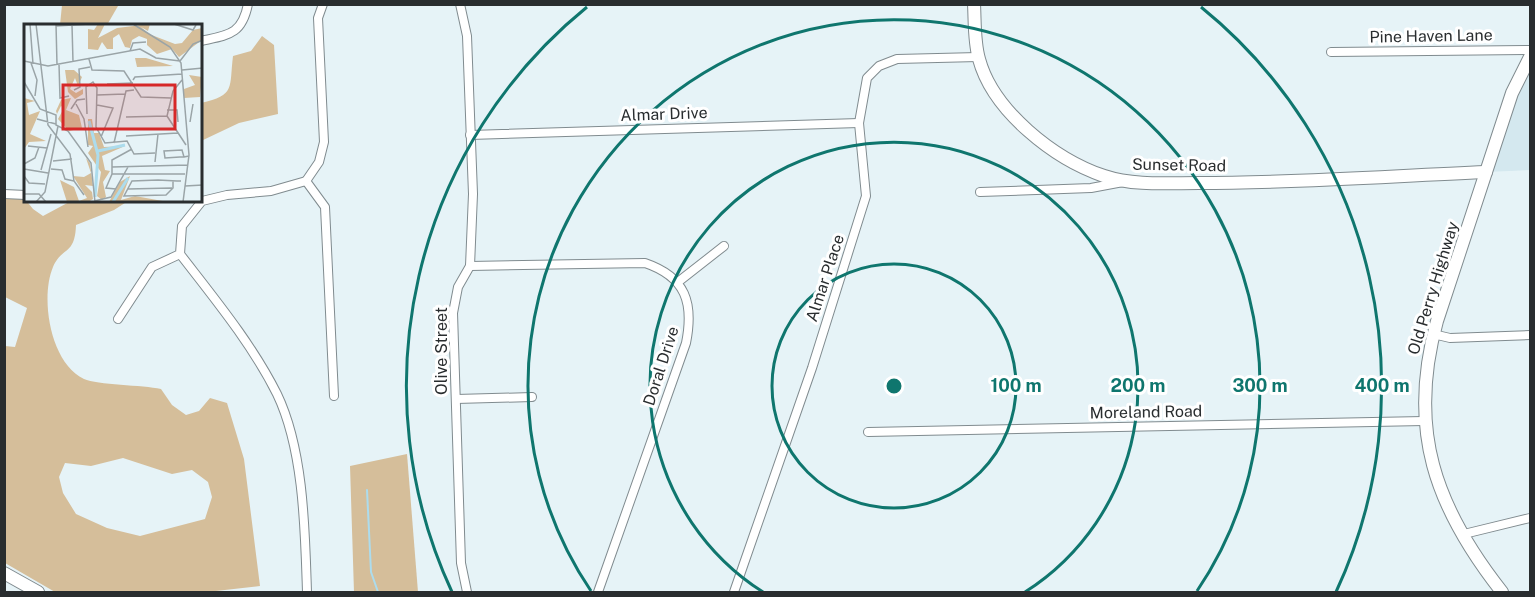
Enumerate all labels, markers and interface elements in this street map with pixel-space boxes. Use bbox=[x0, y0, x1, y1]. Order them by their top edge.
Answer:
inset map bbox=[24, 24, 202, 202]
street label: Pine Haven Lane bbox=[1369, 25, 1493, 47]
street label: Almar Drive bbox=[620, 103, 708, 125]
street label: Sunset Road bbox=[1132, 155, 1226, 175]
street label: Old Perry Highway bbox=[1404, 219, 1462, 357]
street label: Almar Place bbox=[802, 232, 848, 324]
street label: Olive Street bbox=[432, 307, 451, 395]
street label: Doral Drive bbox=[639, 324, 683, 408]
text: 100 m bbox=[990, 375, 1042, 396]
text: 200 m bbox=[1111, 375, 1165, 396]
text: 300 m bbox=[1232, 375, 1288, 396]
text: 400 m bbox=[1354, 375, 1410, 396]
centre of rings bbox=[884, 376, 904, 396]
street label: Moreland Road bbox=[1090, 402, 1202, 422]

